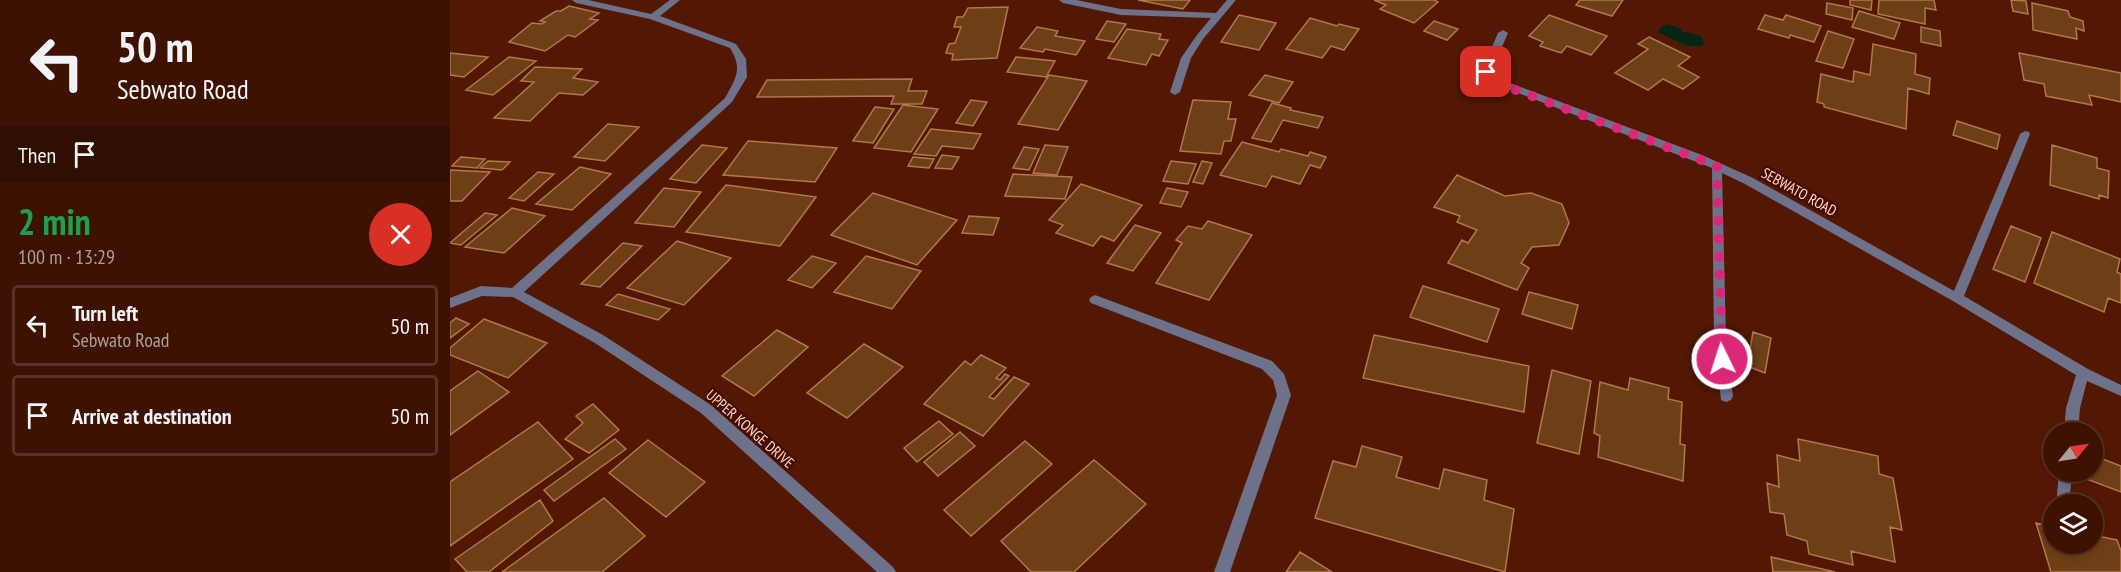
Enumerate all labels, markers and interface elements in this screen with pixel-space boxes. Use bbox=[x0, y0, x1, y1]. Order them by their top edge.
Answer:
text: 50 m bbox=[117, 19, 194, 74]
icon: left bbox=[18, 24, 96, 102]
pin bbox=[1460, 46, 1511, 97]
icon: arrive bbox=[1469, 55, 1502, 88]
text: Sebwato Road bbox=[117, 72, 249, 106]
icon: arrive bbox=[68, 138, 101, 171]
text: Then bbox=[18, 141, 56, 169]
street label: SEBWATO ROAD bbox=[1758, 163, 1840, 220]
text: 2 min bbox=[18, 198, 91, 245]
button: close bbox=[369, 203, 432, 266]
text: 100 m · 13:29 bbox=[18, 244, 115, 270]
text: Turn left bbox=[72, 299, 138, 327]
icon: left bbox=[21, 309, 54, 342]
text: 50 m bbox=[390, 312, 429, 340]
text: Sebwato Road bbox=[72, 327, 169, 353]
position arrow bbox=[1690, 327, 1754, 391]
street label: UPPER KONGE DRIVE bbox=[702, 385, 798, 472]
icon: arrive bbox=[21, 399, 54, 432]
text: Arrive at destination bbox=[72, 402, 232, 430]
text: 50 m bbox=[390, 402, 429, 430]
north arrow bbox=[2043, 422, 2103, 482]
map controls bbox=[2043, 422, 2103, 554]
button: layers bbox=[2043, 494, 2103, 554]

